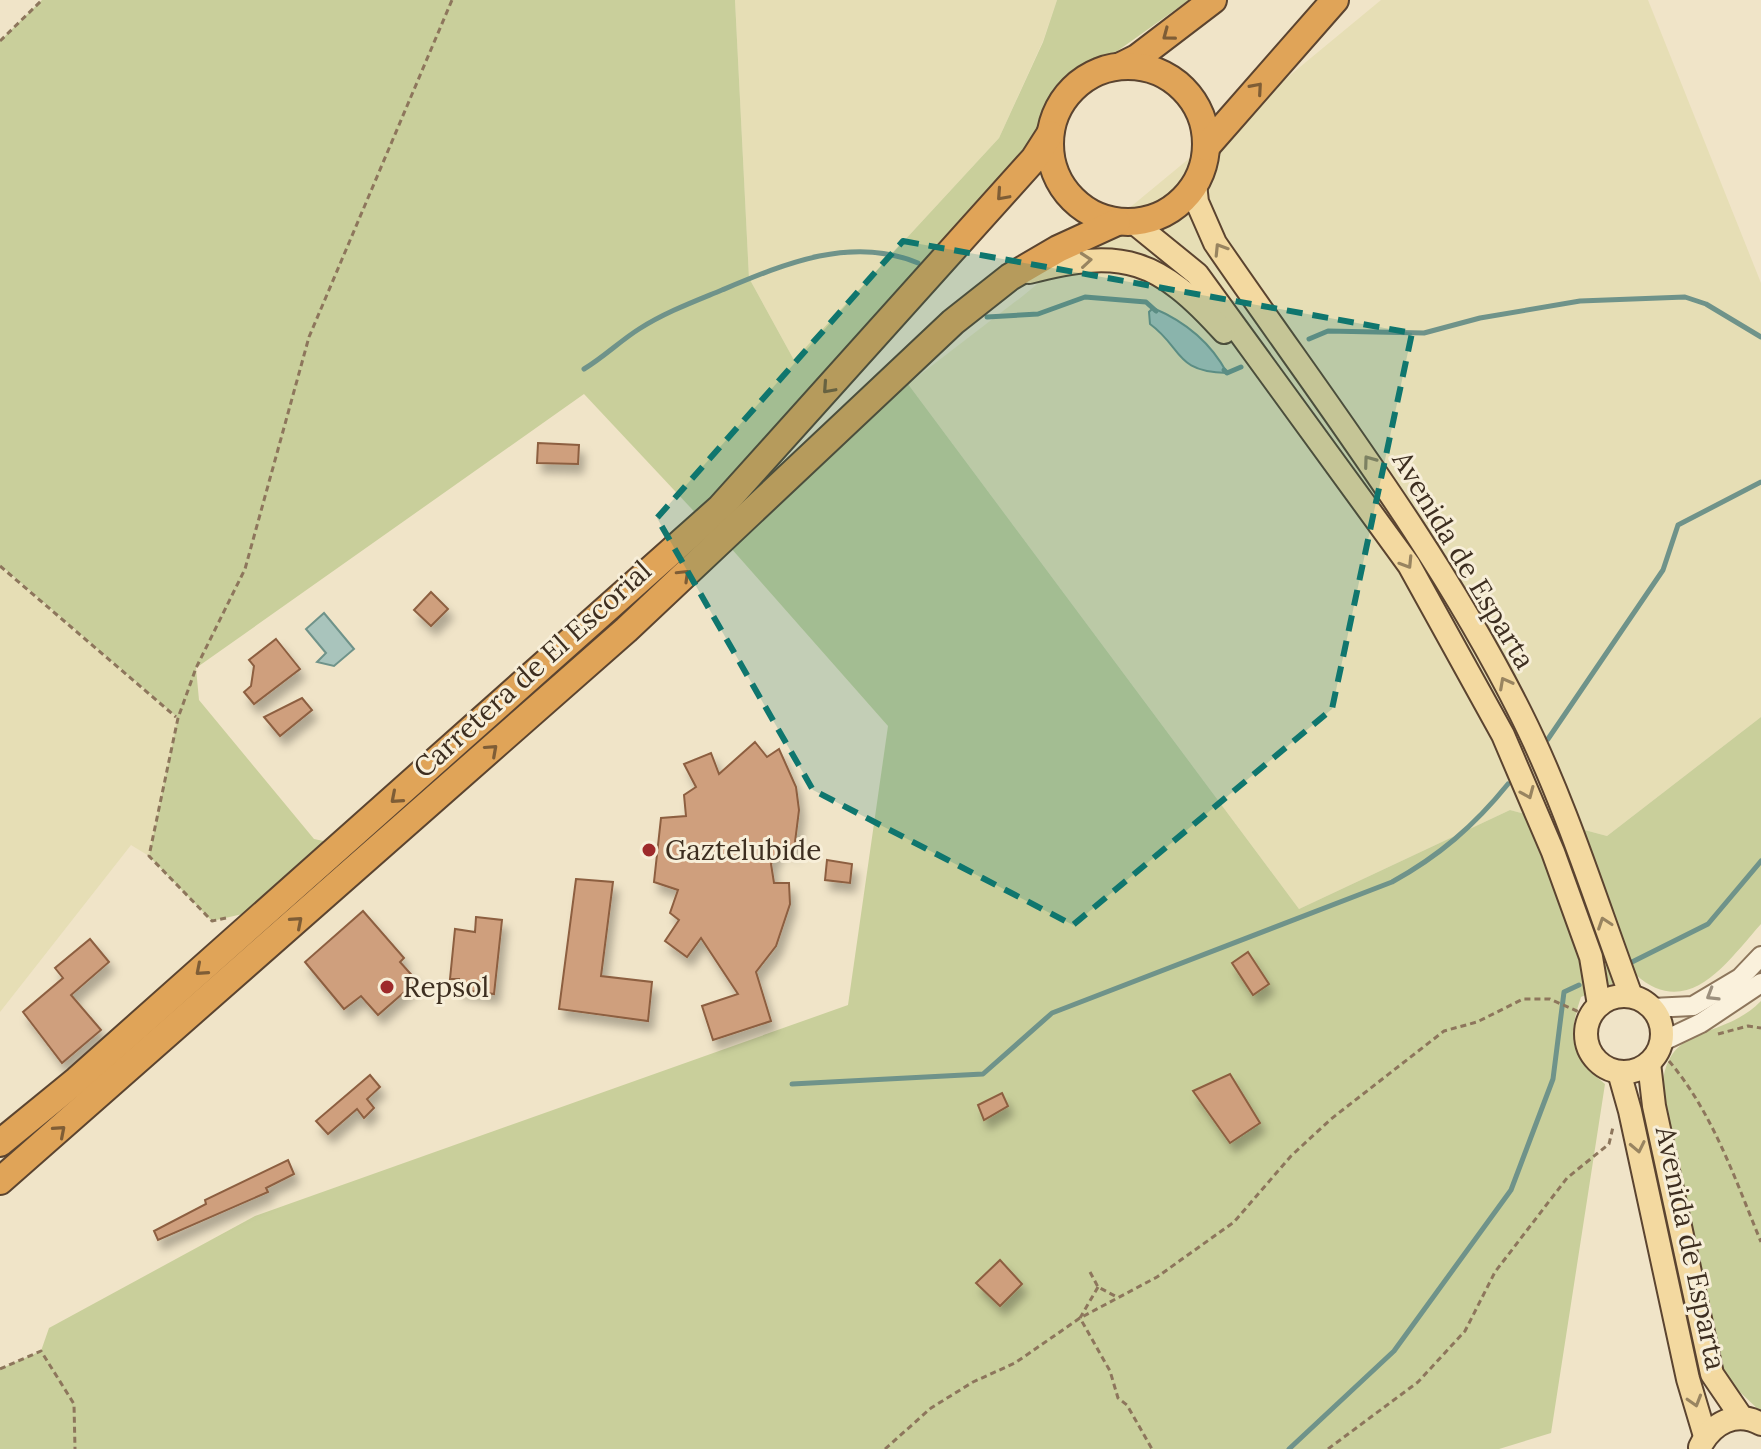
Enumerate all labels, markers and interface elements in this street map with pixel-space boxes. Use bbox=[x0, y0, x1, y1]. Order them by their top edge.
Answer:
one-way arrow bbox=[1162, 25, 1177, 39]
one-way arrow bbox=[1248, 83, 1262, 98]
one-way arrow bbox=[997, 186, 1012, 201]
one-way arrow bbox=[1214, 243, 1229, 258]
one-way arrow bbox=[1080, 252, 1093, 269]
one-way arrow bbox=[823, 379, 837, 394]
street label: Avenida de Esparta bbox=[1384, 444, 1543, 676]
one-way arrow bbox=[1365, 456, 1379, 470]
street label: Carretera de El Escorial bbox=[405, 553, 659, 785]
one-way arrow bbox=[1398, 554, 1413, 569]
one-way arrow bbox=[675, 569, 689, 584]
one-way arrow bbox=[1499, 677, 1514, 691]
one-way arrow bbox=[482, 745, 497, 759]
one-way arrow bbox=[1518, 785, 1534, 799]
one-way arrow bbox=[390, 788, 405, 802]
place label: Gaztelubide bbox=[665, 832, 822, 868]
marker: Gaztelubide bbox=[640, 841, 658, 859]
one-way arrow bbox=[287, 917, 302, 932]
one-way arrow bbox=[1597, 917, 1614, 931]
one-way arrow bbox=[195, 960, 210, 975]
place label: Repsol bbox=[403, 969, 489, 1005]
marker: Repsol bbox=[378, 978, 396, 996]
one-way arrow bbox=[1706, 985, 1721, 1000]
street label: Avenida de Esparta bbox=[1647, 1122, 1734, 1373]
one-way arrow bbox=[50, 1126, 65, 1141]
one-way arrow bbox=[1629, 1140, 1646, 1154]
one-way arrow bbox=[1686, 1394, 1702, 1407]

